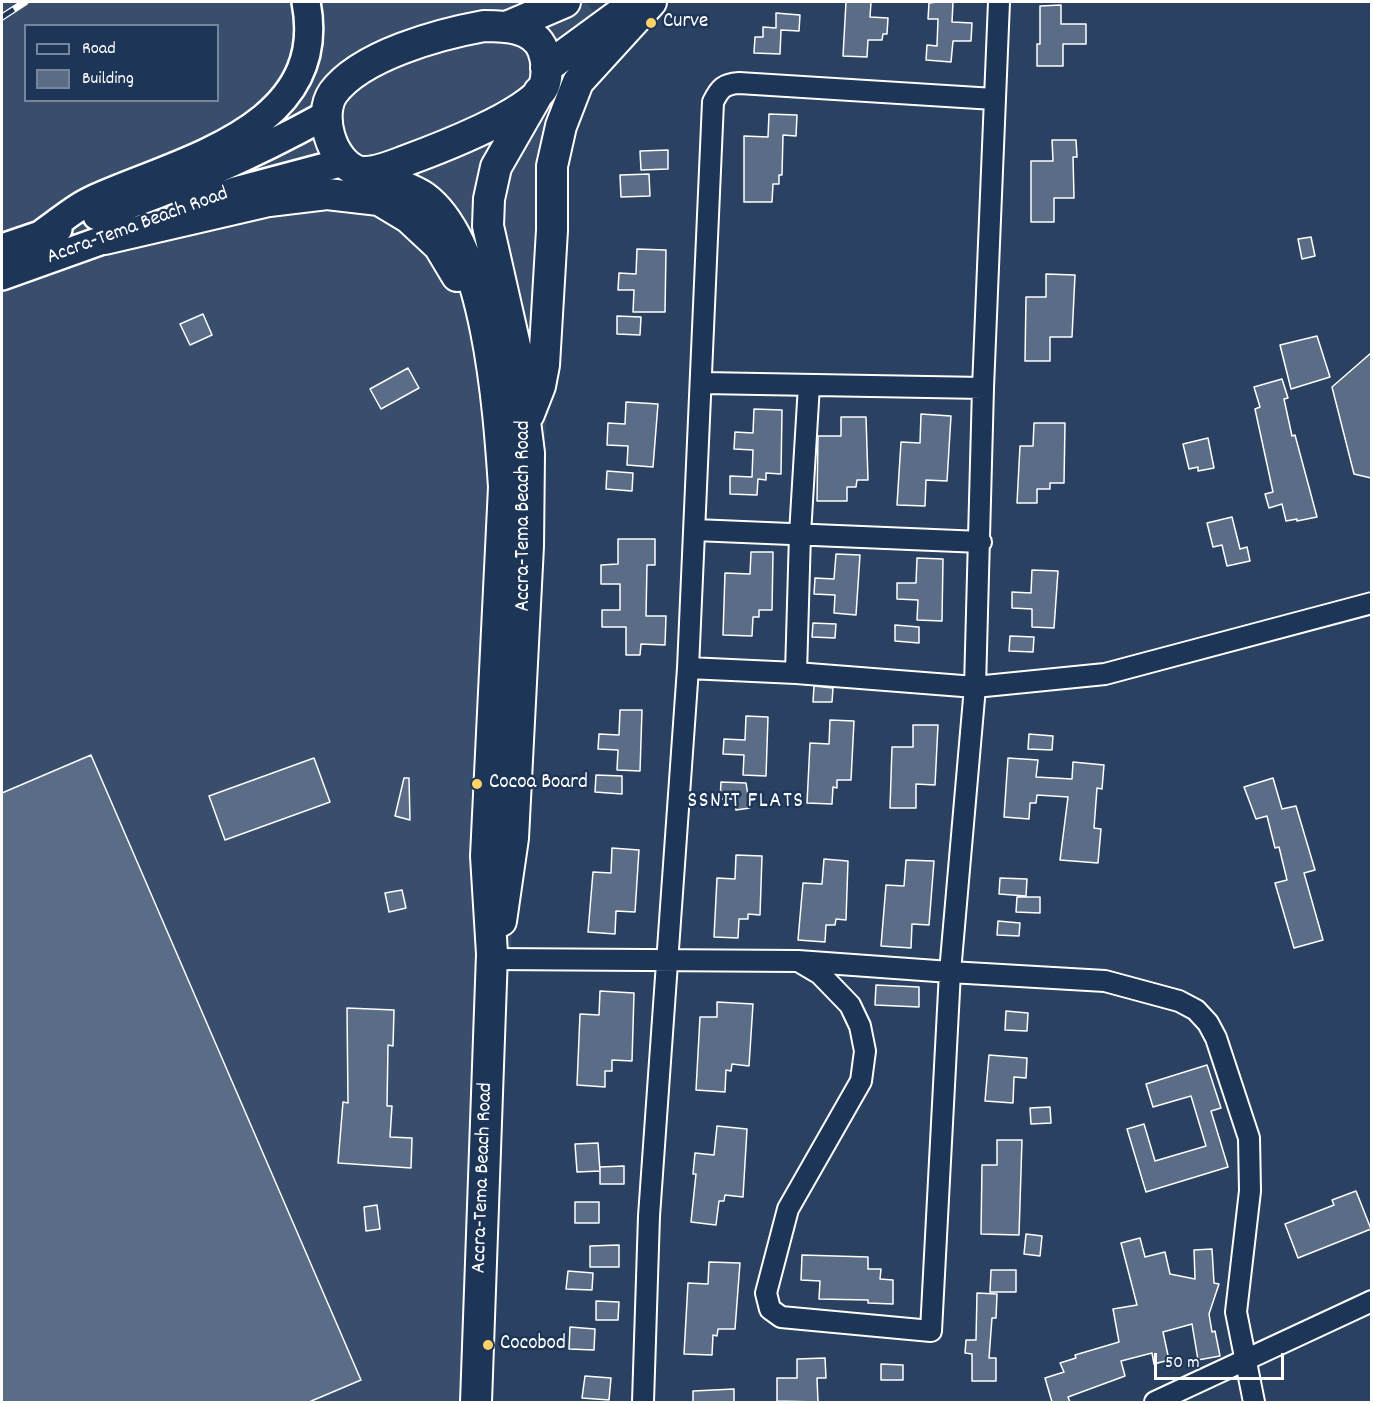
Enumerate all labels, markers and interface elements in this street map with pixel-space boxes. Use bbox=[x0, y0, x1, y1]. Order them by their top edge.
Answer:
place label: Curve bbox=[663, 10, 708, 36]
marker: Curve bbox=[644, 16, 658, 30]
legend bbox=[24, 24, 219, 102]
text: Road bbox=[82, 37, 116, 62]
text: Building bbox=[82, 67, 134, 92]
street label: Accra-Tema Beach Road bbox=[44, 182, 232, 272]
street label: Accra-Tema Beach Road bbox=[512, 420, 538, 612]
place label: Cocoa Board bbox=[489, 771, 588, 797]
marker: Cocoa Board bbox=[470, 777, 484, 791]
district label: SSNIT FLATS bbox=[688, 790, 804, 816]
street label: Accra-Tema Beach Road bbox=[468, 1082, 500, 1274]
place label: Cocobod bbox=[500, 1332, 566, 1358]
marker: Cocobod bbox=[481, 1338, 495, 1352]
scale bar bbox=[1157, 1341, 1288, 1379]
text: 50 m bbox=[1165, 1351, 1200, 1376]

